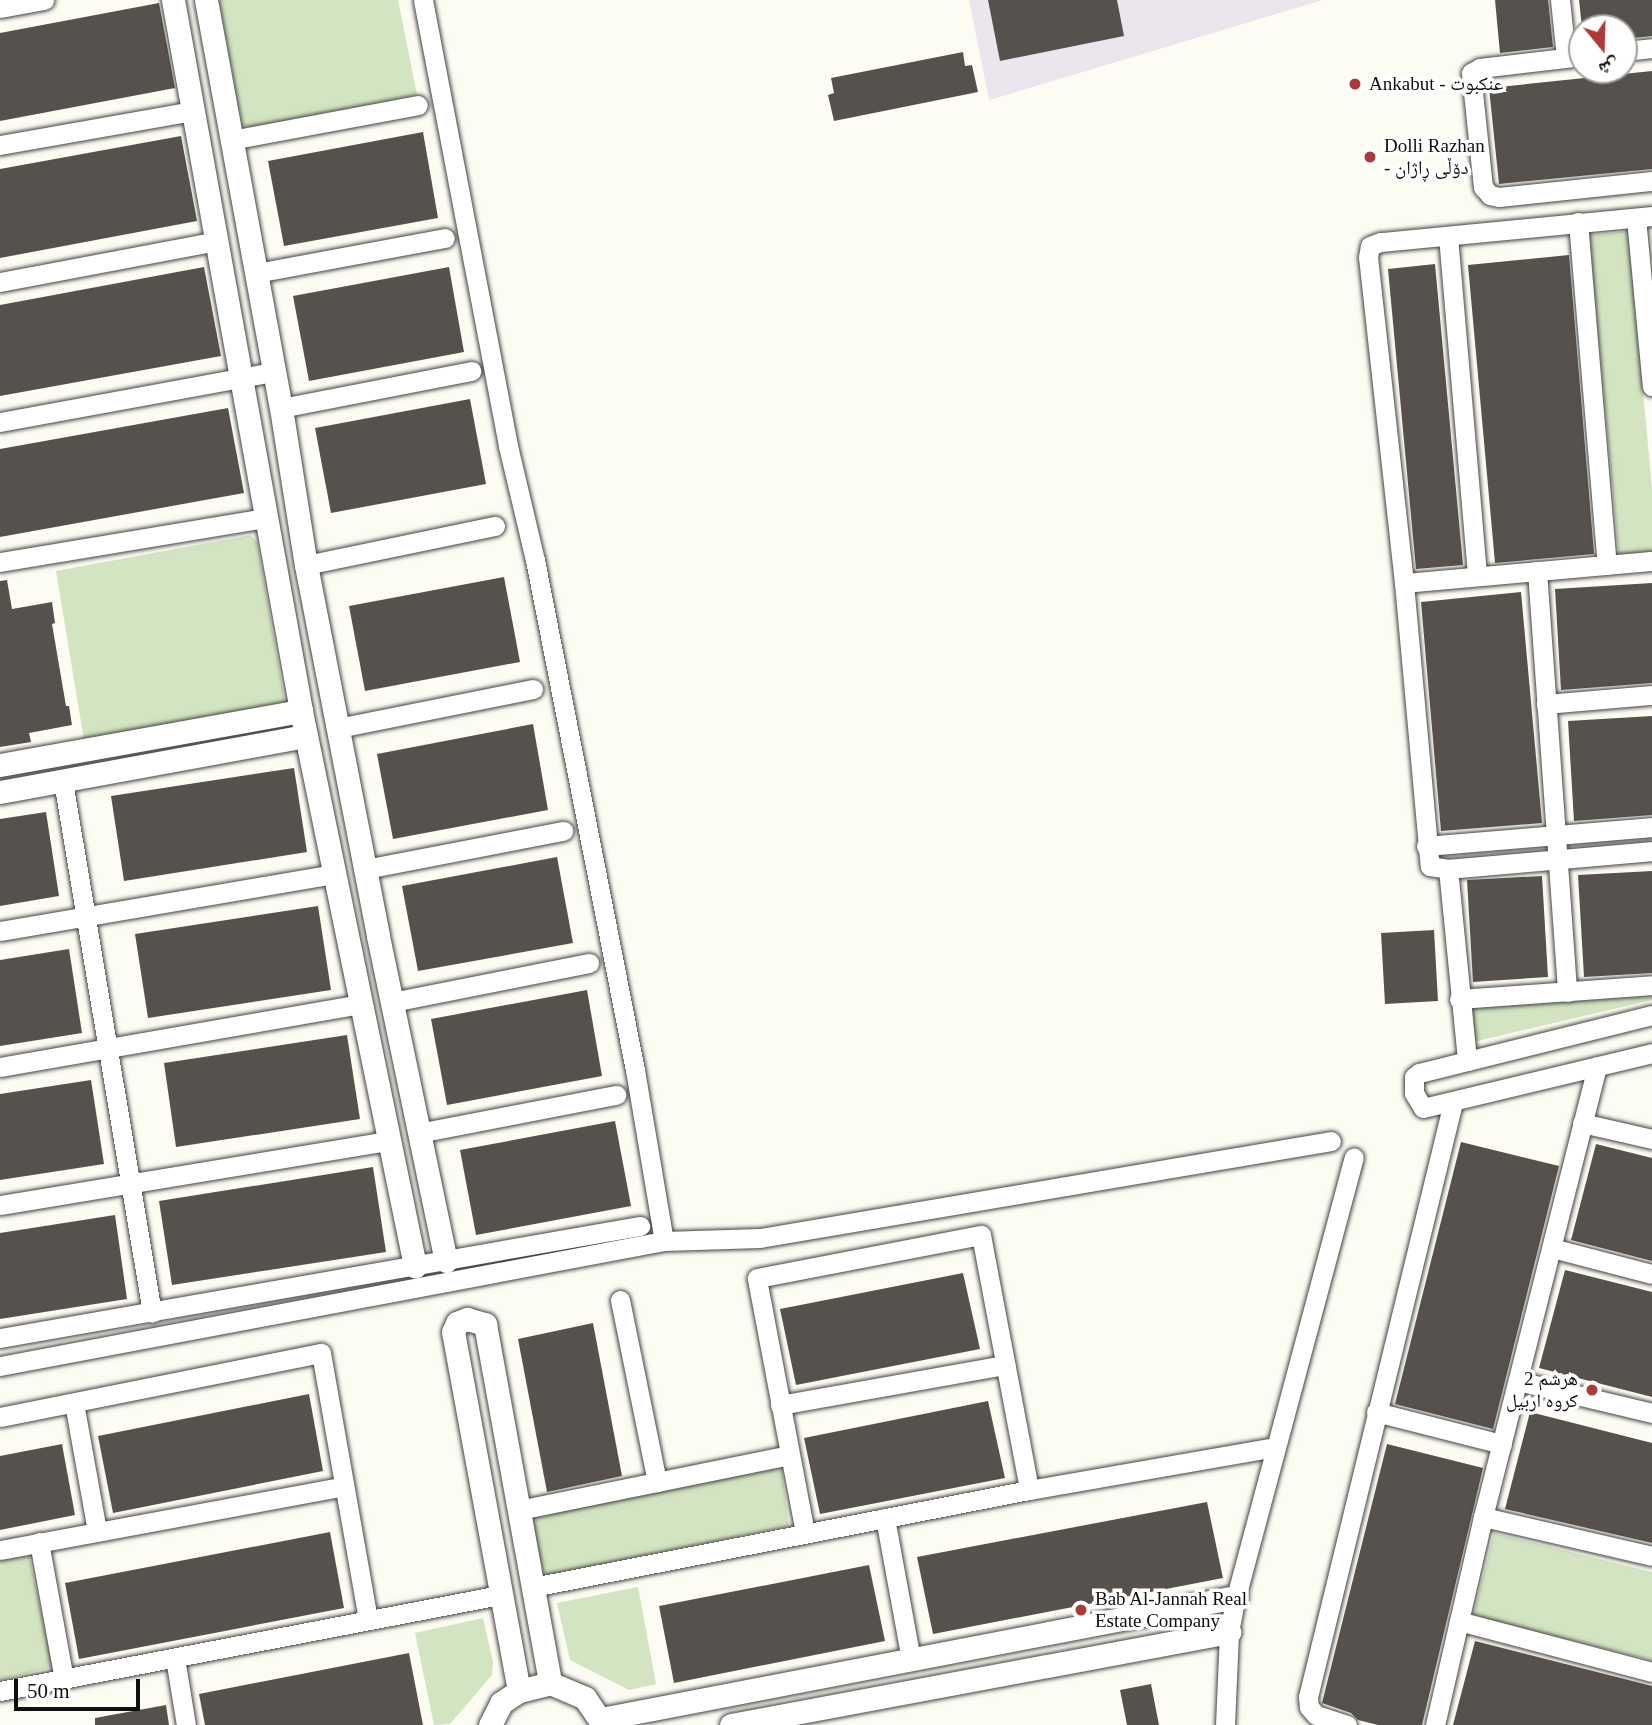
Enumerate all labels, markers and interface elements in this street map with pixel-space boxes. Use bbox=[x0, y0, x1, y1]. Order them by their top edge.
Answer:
north arrow bbox=[1568, 14, 1638, 84]
text: ش bbox=[1596, 54, 1622, 81]
place label: Ankabut - عنکبوت bbox=[1369, 73, 1503, 95]
marker: Ankabut - عنکبوت bbox=[1347, 76, 1363, 92]
place label: Dolli Razhan - دۆڵی ڕاژان bbox=[1384, 135, 1485, 179]
marker: Dolli Razhan - دۆڵی ڕاژان bbox=[1362, 149, 1378, 165]
place label: هرشم 2 كروه اربيل bbox=[1506, 1368, 1578, 1412]
marker: هرشم 2 كروه اربيل bbox=[1584, 1382, 1600, 1398]
place label: Bab Al-Jannah Real Estate Company bbox=[1095, 1588, 1248, 1632]
marker: Bab Al-Jannah Real Estate Company bbox=[1073, 1602, 1089, 1618]
scale bar bbox=[18, 1666, 144, 1710]
text: 50 m bbox=[27, 1679, 70, 1703]

